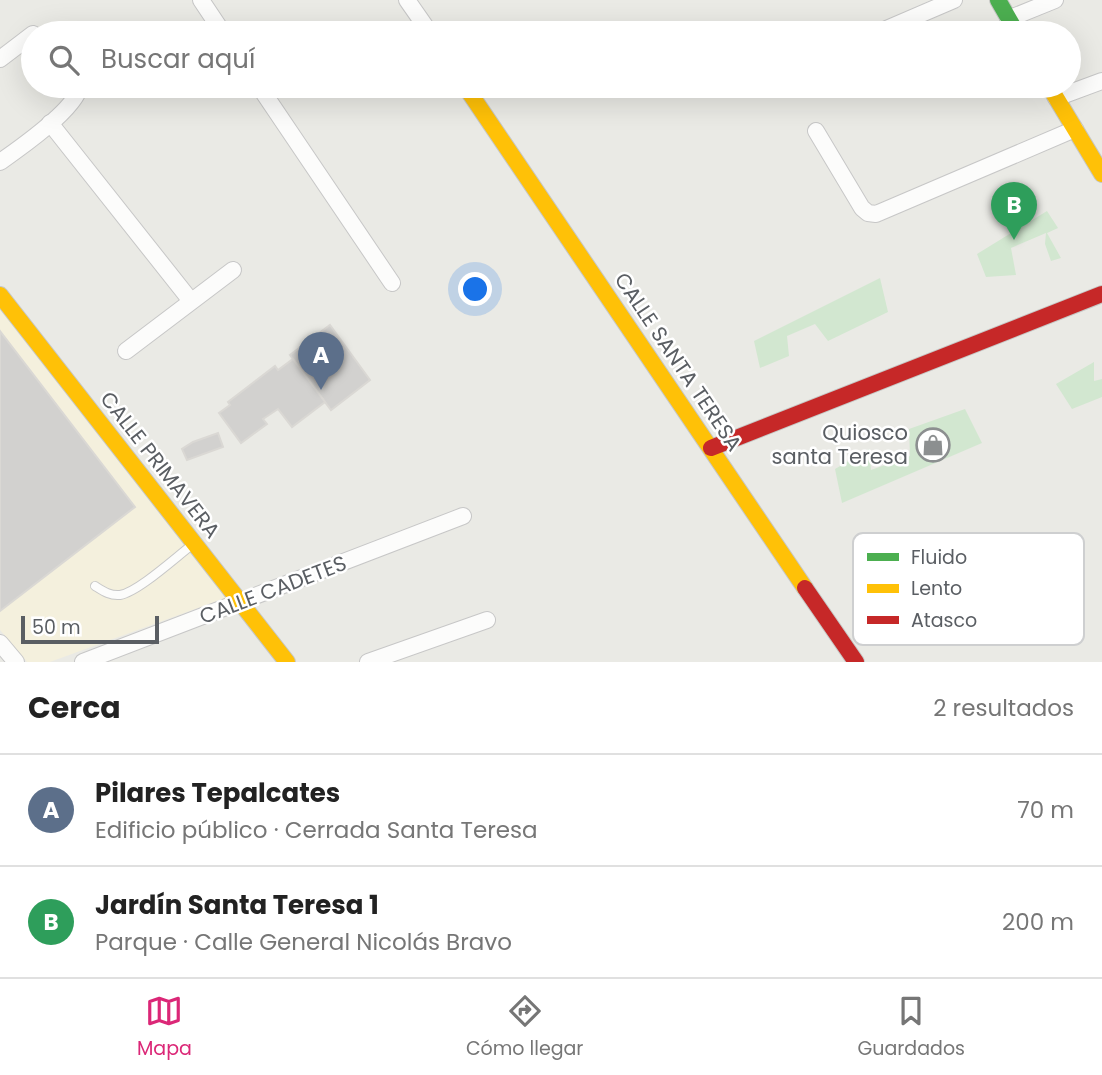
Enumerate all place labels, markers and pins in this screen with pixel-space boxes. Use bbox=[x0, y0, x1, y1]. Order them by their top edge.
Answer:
pin: B bbox=[991, 182, 1037, 240]
pin: A bbox=[298, 332, 344, 390]
place label: Quiosco santa Teresa bbox=[772, 418, 908, 471]
shop icon: Quiosco santa Teresa bbox=[914, 426, 952, 464]

